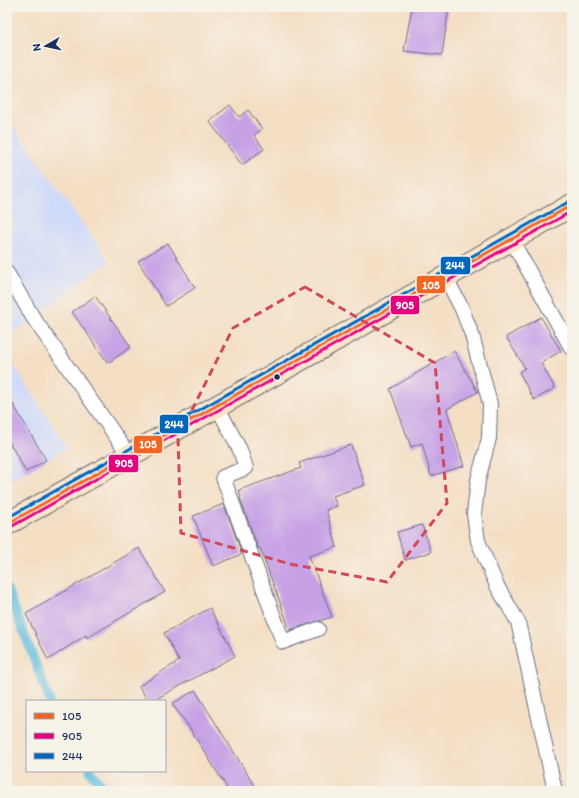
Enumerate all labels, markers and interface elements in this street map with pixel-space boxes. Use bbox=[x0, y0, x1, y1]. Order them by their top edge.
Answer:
north arrow bbox=[26, 26, 66, 66]
text: N bbox=[30, 43, 44, 52]
line badge: 244 bbox=[440, 256, 471, 275]
text: 244 bbox=[445, 259, 465, 272]
line badge: 105 bbox=[416, 275, 446, 294]
text: 105 bbox=[422, 279, 440, 292]
line badge: 905 bbox=[390, 295, 420, 315]
text: 905 bbox=[396, 299, 414, 312]
unlabelled marker bbox=[272, 372, 282, 382]
line badge: 244 bbox=[159, 414, 189, 434]
text: 244 bbox=[164, 418, 184, 431]
line badge: 105 bbox=[133, 435, 163, 454]
text: 105 bbox=[139, 438, 157, 451]
line badge: 905 bbox=[108, 454, 139, 473]
text: 905 bbox=[115, 457, 133, 470]
legend bbox=[26, 700, 166, 772]
text: 105 bbox=[62, 709, 81, 723]
text: 905 bbox=[62, 729, 82, 743]
text: 244 bbox=[62, 749, 83, 763]

